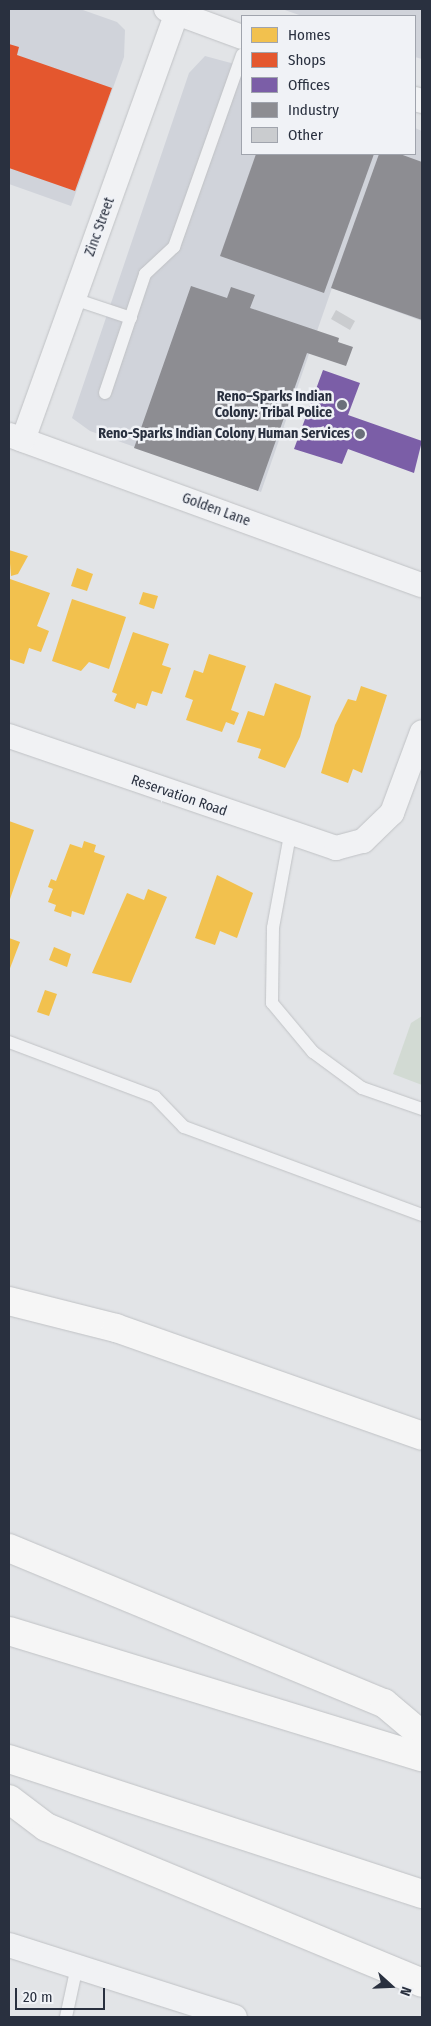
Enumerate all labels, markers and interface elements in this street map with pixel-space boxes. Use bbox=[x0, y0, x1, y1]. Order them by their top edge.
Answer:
legend bbox=[241, 15, 416, 155]
text: Homes bbox=[288, 26, 330, 44]
text: Shops bbox=[288, 51, 326, 69]
text: Offices bbox=[288, 76, 330, 94]
text: Industry bbox=[288, 101, 339, 119]
text: Other bbox=[288, 126, 323, 144]
street label: Zinc Street bbox=[82, 195, 118, 259]
place label: Reno–Sparks Indian Colony: Tribal Police bbox=[215, 389, 332, 422]
marker: Reno–Sparks Indian Colony: Tribal Police bbox=[336, 399, 348, 411]
place label: Reno-Sparks Indian Colony Human Services bbox=[98, 426, 350, 442]
marker: Reno-Sparks Indian Colony Human Services bbox=[354, 428, 366, 440]
street label: Golden Lane bbox=[180, 490, 252, 530]
street label: Reservation Road bbox=[129, 772, 229, 820]
north arrow bbox=[366, 1961, 416, 2011]
scale bar bbox=[18, 1978, 108, 2010]
text: N bbox=[396, 1984, 415, 1998]
text: 20 m bbox=[23, 1988, 53, 2006]

